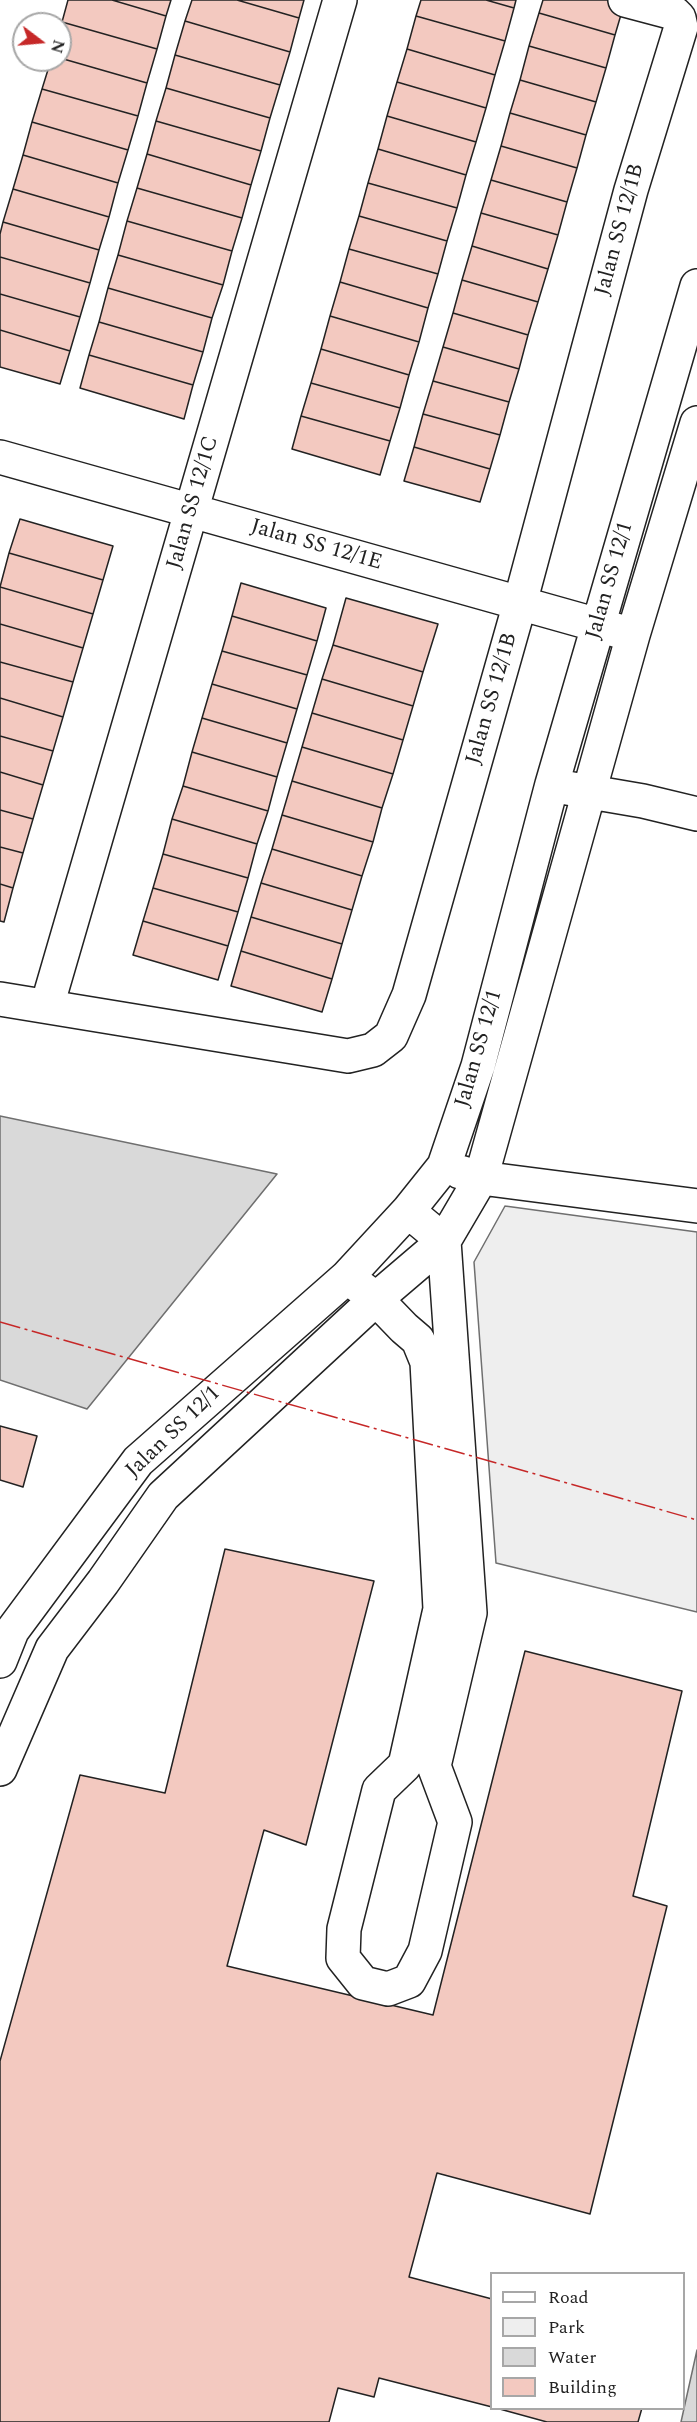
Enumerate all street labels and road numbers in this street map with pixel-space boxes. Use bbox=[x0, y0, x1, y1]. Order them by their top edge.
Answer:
street label: Jalan SS 12/1B bbox=[591, 161, 651, 299]
street label: Jalan SS 12/1C bbox=[162, 433, 226, 573]
street label: Jalan SS 12/1E bbox=[247, 515, 385, 577]
street label: Jalan SS 12/1 bbox=[582, 519, 640, 643]
street label: Jalan SS 12/1B bbox=[462, 630, 524, 768]
street label: Jalan SS 12/1 bbox=[451, 987, 509, 1111]
street label: Jalan SS 12/1 bbox=[121, 1381, 227, 1485]

